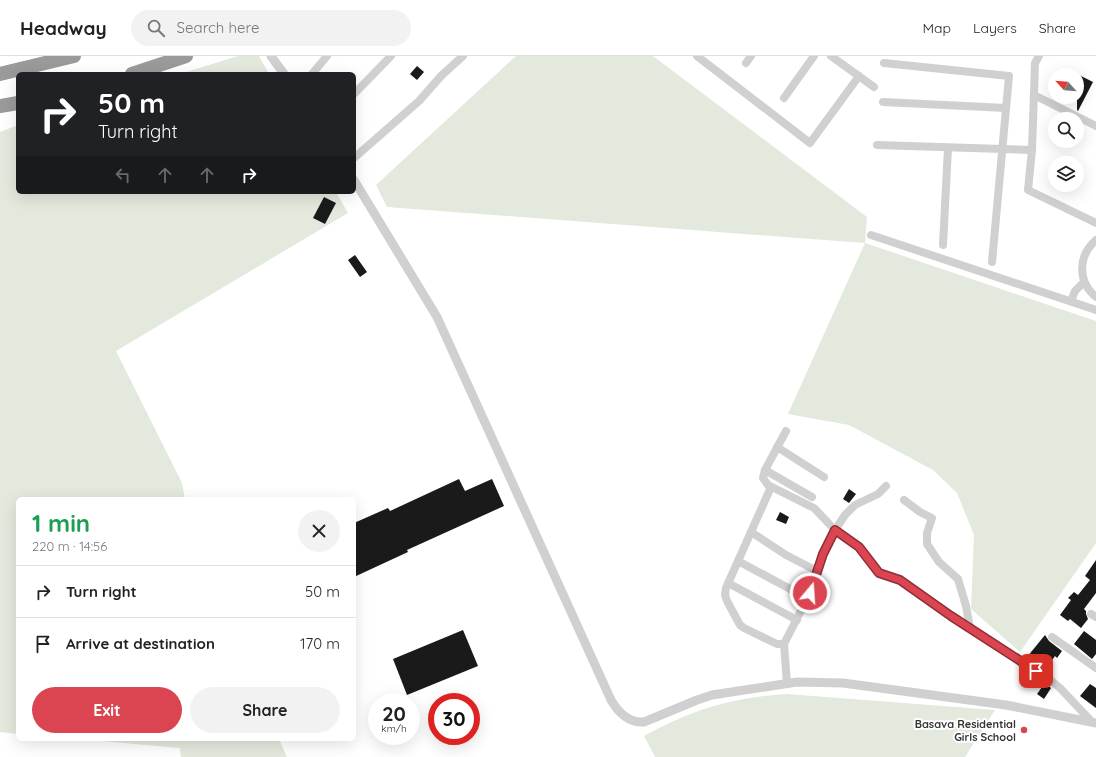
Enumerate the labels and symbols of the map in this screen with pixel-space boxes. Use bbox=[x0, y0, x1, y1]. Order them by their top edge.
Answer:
north arrow bbox=[1048, 68, 1084, 104]
position arrow bbox=[789, 572, 831, 614]
pin bbox=[1019, 654, 1053, 688]
speed limit sign: 30 bbox=[428, 693, 480, 745]
place label: Basava Residential Girls School bbox=[915, 717, 1016, 744]
marker: Basava Residential Girls School bbox=[1019, 725, 1029, 735]

